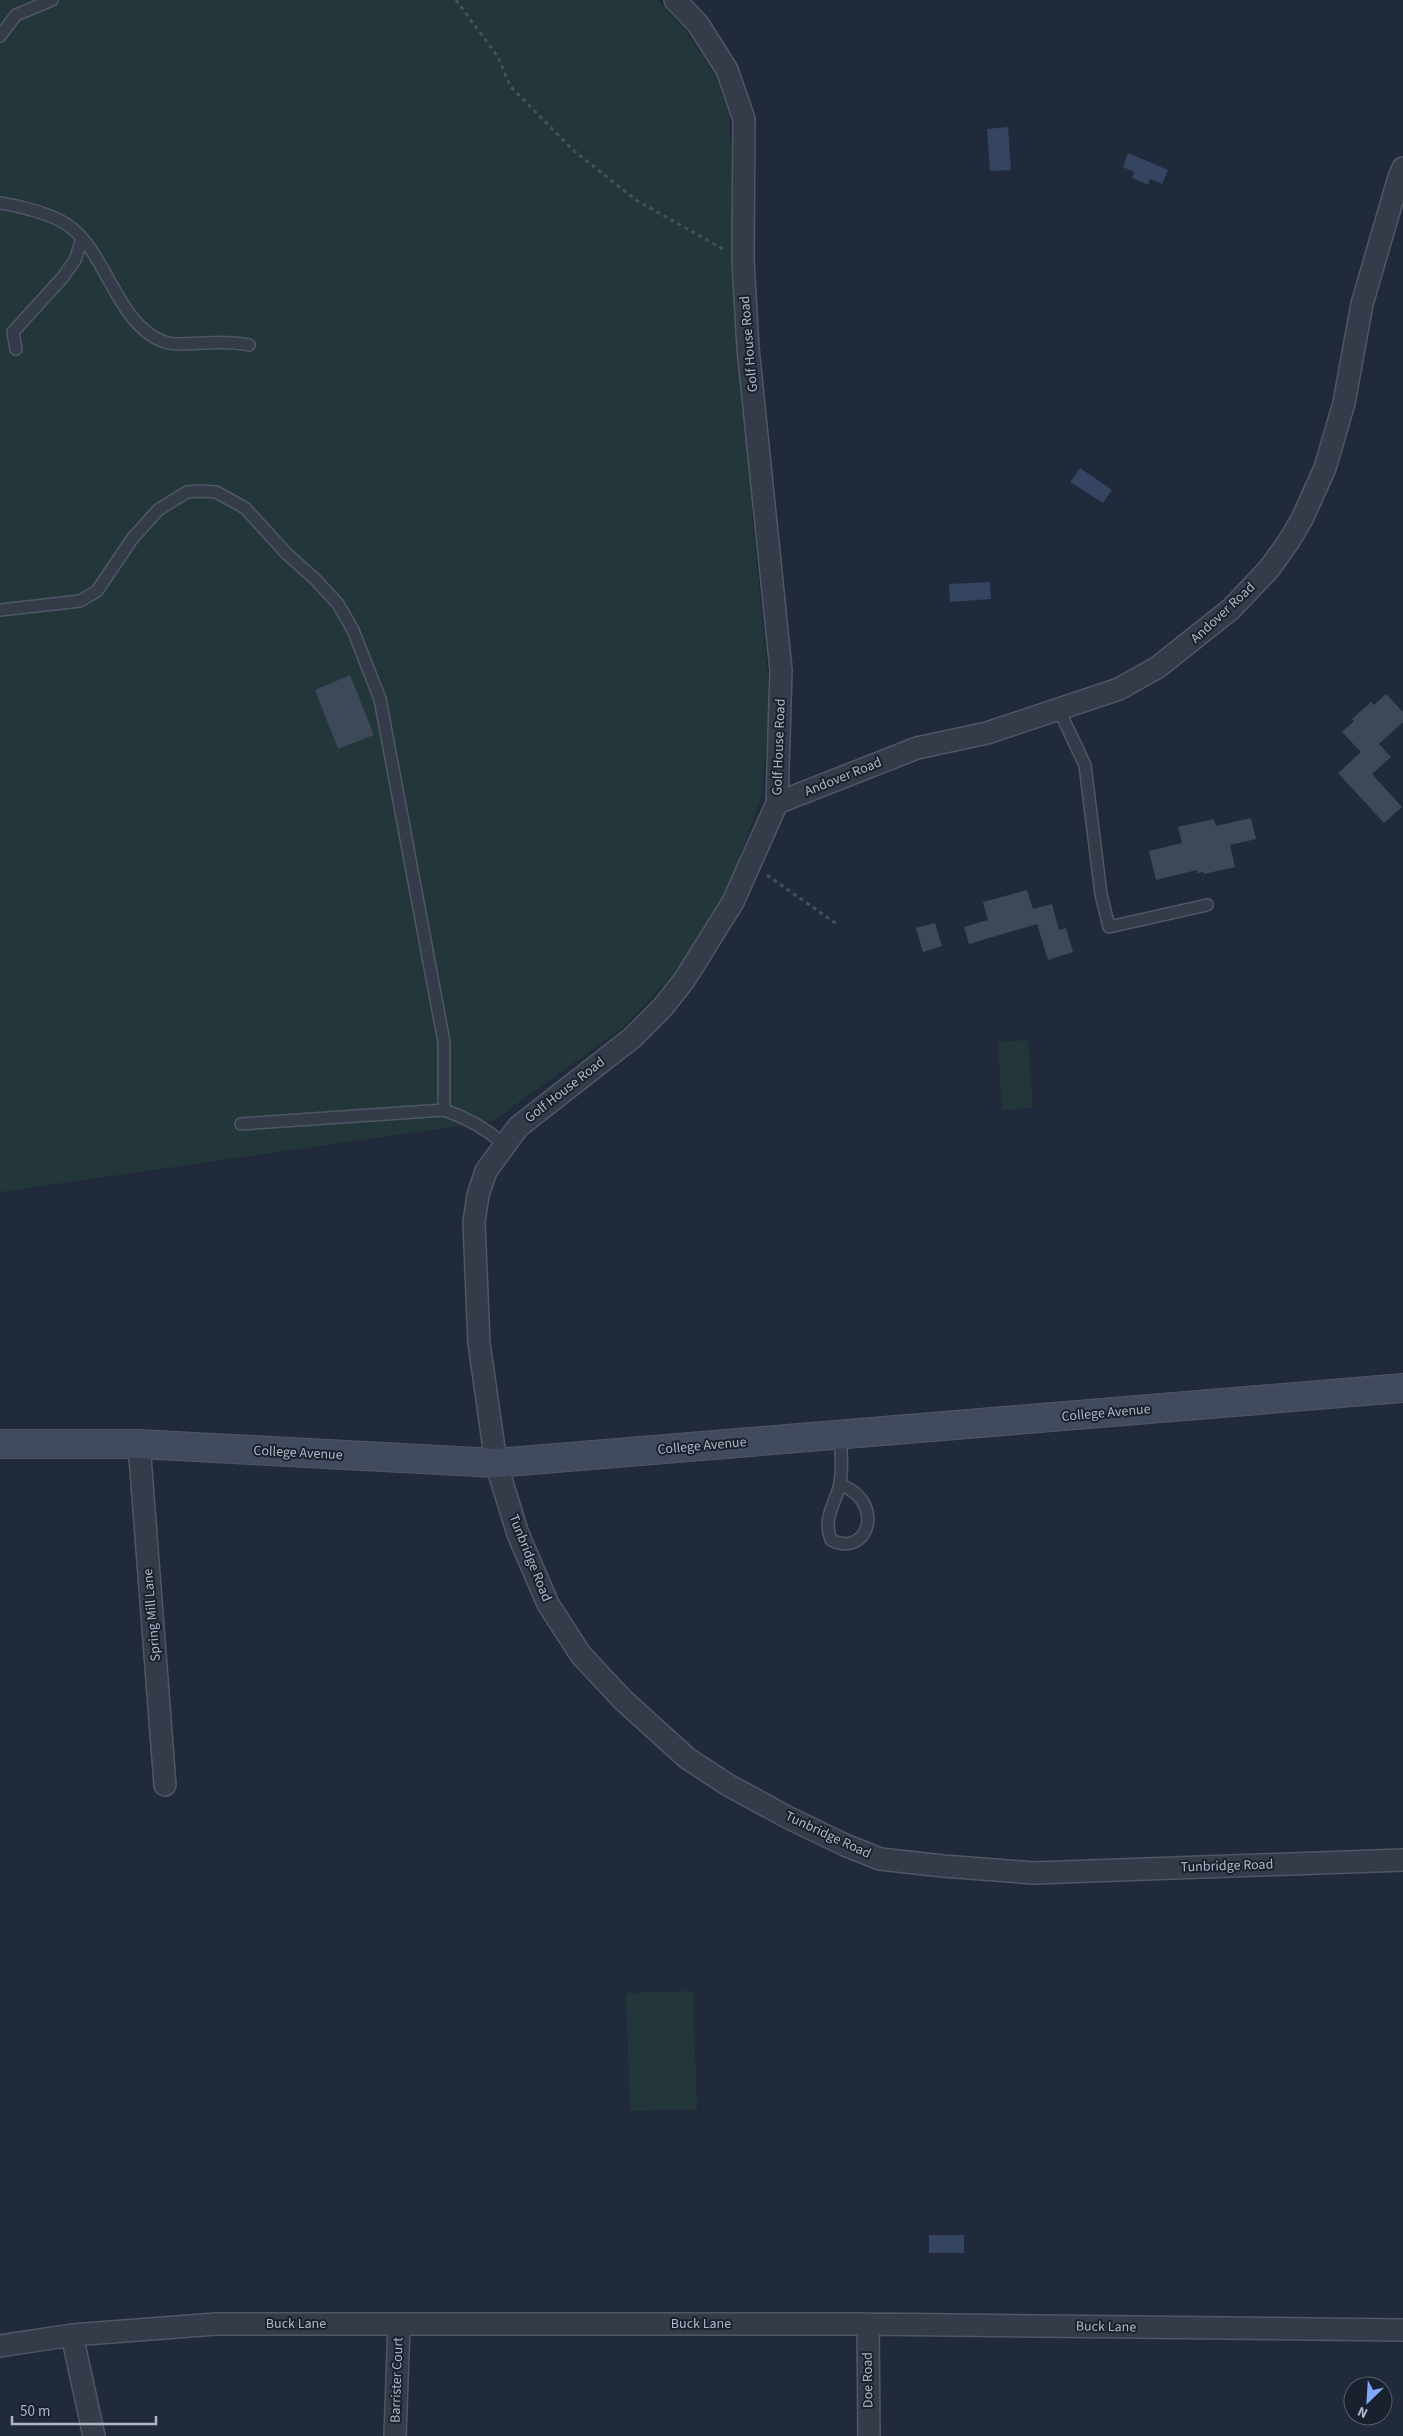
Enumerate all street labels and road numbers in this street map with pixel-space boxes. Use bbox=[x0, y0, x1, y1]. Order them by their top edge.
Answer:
street label: Golf House Road bbox=[735, 295, 763, 393]
street label: Andover Road bbox=[1186, 578, 1260, 648]
street label: Golf House Road bbox=[767, 698, 791, 796]
street label: Andover Road bbox=[801, 752, 885, 802]
street label: Golf House Road bbox=[521, 1052, 609, 1128]
street label: College Avenue bbox=[1061, 1399, 1151, 1427]
street label: College Avenue bbox=[657, 1432, 747, 1460]
street label: College Avenue bbox=[253, 1441, 343, 1465]
street label: Tunbridge Road bbox=[503, 1511, 557, 1605]
street label: Spring Mill Lane bbox=[138, 1568, 166, 1662]
street label: Tunbridge Road bbox=[782, 1806, 874, 1864]
street label: Tunbridge Road bbox=[1180, 1854, 1274, 1878]
street label: Buck Lane bbox=[266, 2314, 326, 2334]
street label: Buck Lane bbox=[671, 2314, 731, 2334]
street label: Buck Lane bbox=[1076, 2316, 1136, 2338]
street label: Barrister Court bbox=[386, 2336, 409, 2423]
street label: Doe Road bbox=[858, 2352, 878, 2408]

